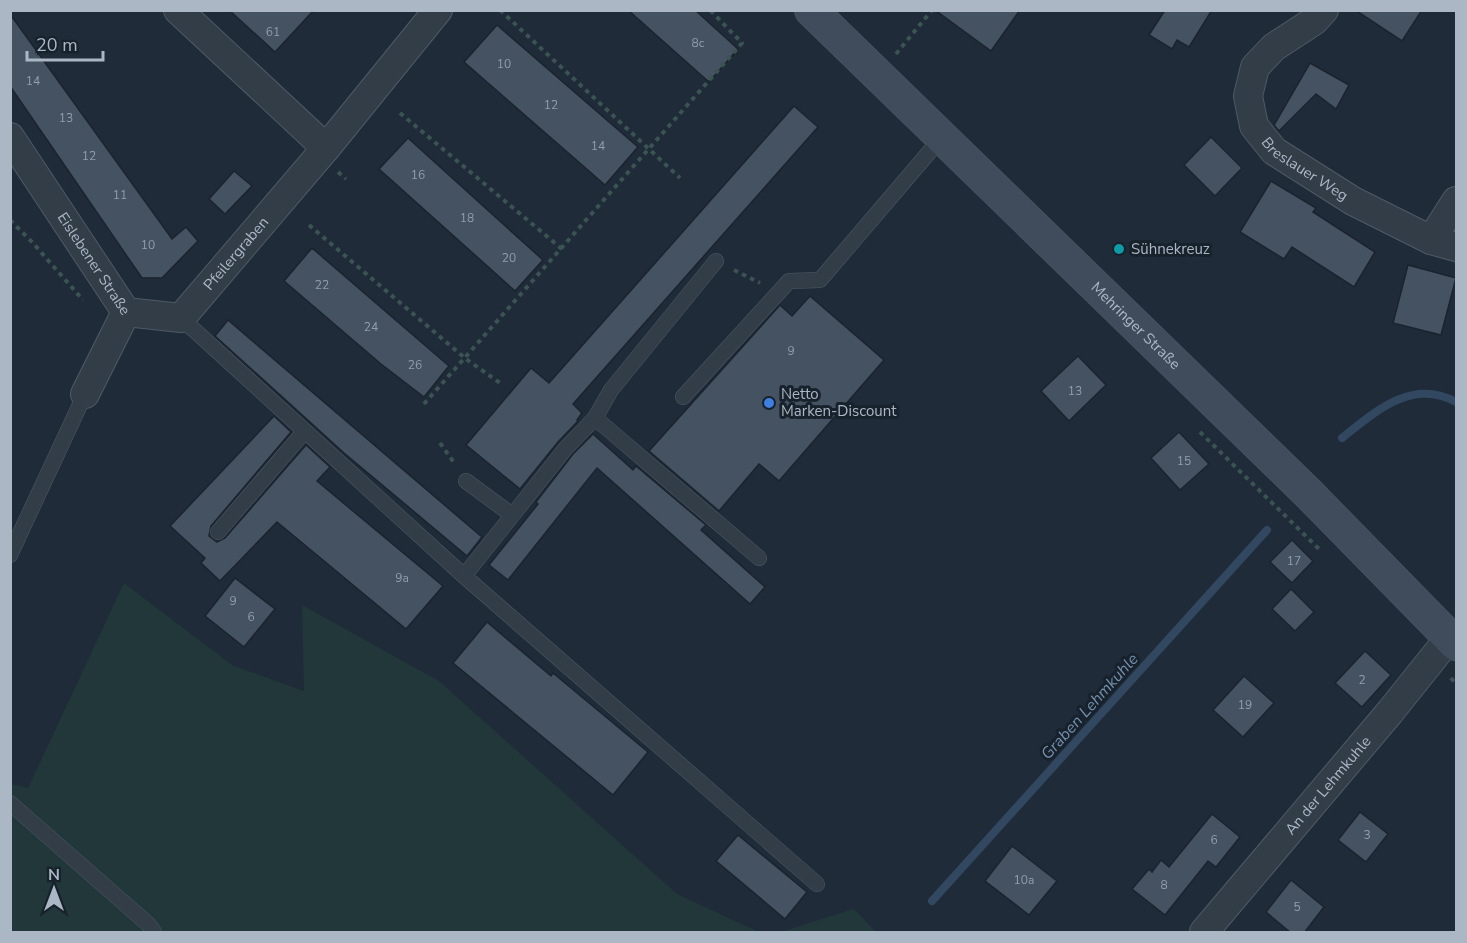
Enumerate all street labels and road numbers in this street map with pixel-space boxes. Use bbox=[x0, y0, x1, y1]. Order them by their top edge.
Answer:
street label: Breslauer Weg bbox=[1257, 133, 1352, 205]
street label: Eislebener Straße bbox=[53, 208, 135, 319]
street label: Pfeilergraben bbox=[199, 213, 273, 295]
street label: Mehringer Straße bbox=[1087, 278, 1185, 374]
street label: An der Lehmkuhle bbox=[1280, 732, 1375, 839]

